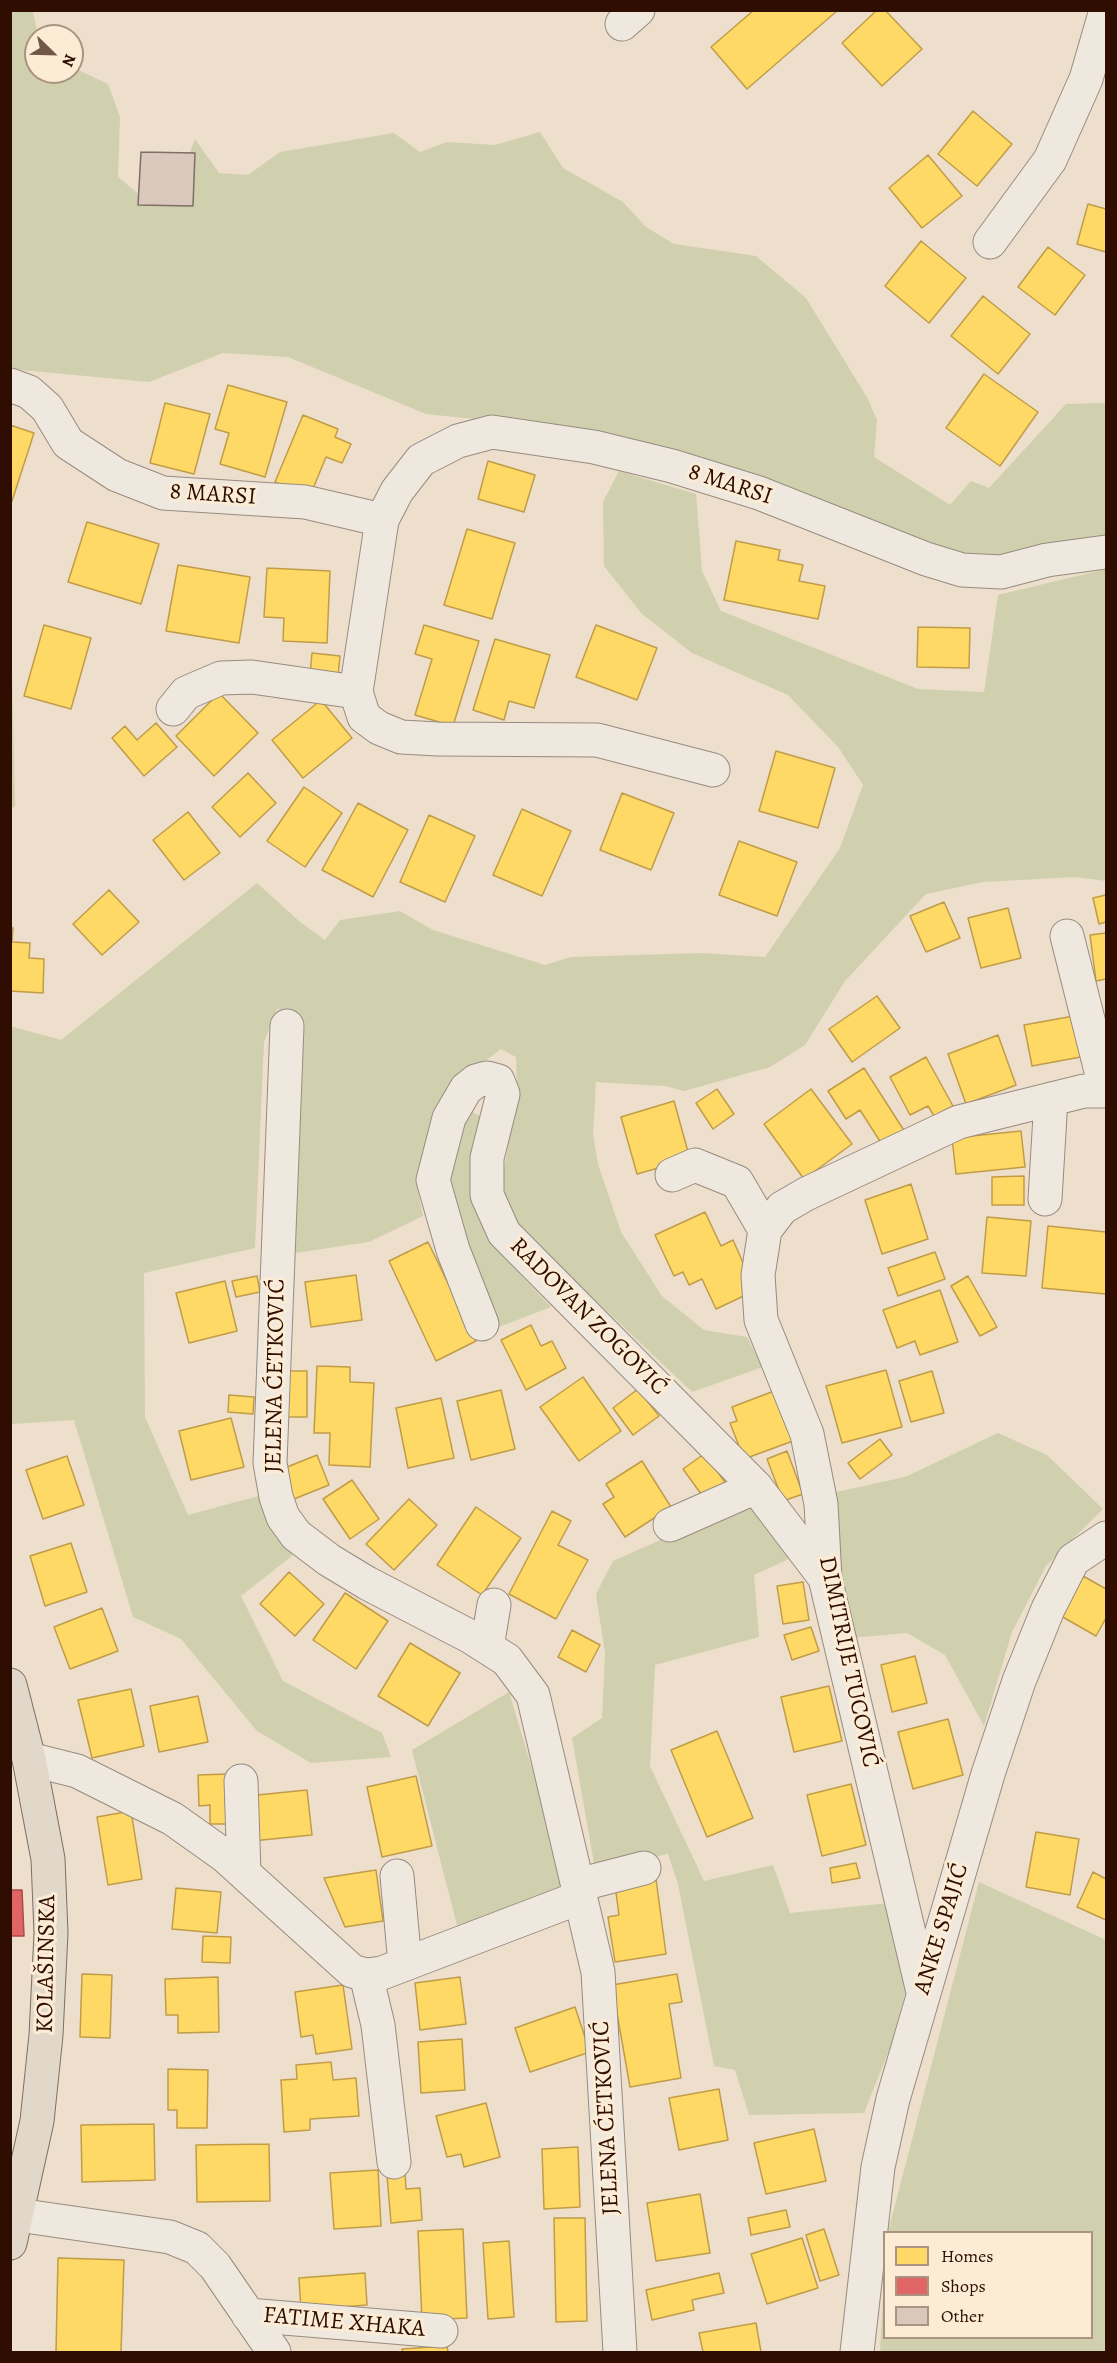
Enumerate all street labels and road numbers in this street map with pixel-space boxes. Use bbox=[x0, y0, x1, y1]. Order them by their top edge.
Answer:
street label: 8 MARSI bbox=[684, 458, 776, 512]
street label: 8 MARSI bbox=[169, 478, 257, 512]
street label: RADOVAN ZOGOVIĆ bbox=[503, 1232, 673, 1402]
street label: JELENA ĆETKOVIĆ bbox=[260, 1278, 292, 1474]
street label: DIMITRIJE TUCOVIĆ bbox=[812, 1554, 884, 1770]
street label: ANKE SPAJIĆ bbox=[908, 1860, 976, 1998]
street label: KOLAŠINSKA bbox=[31, 1895, 63, 2033]
street label: JELENA ĆETKOVIĆ bbox=[588, 2020, 626, 2216]
street label: FATIME XHAKA bbox=[262, 2302, 426, 2344]

